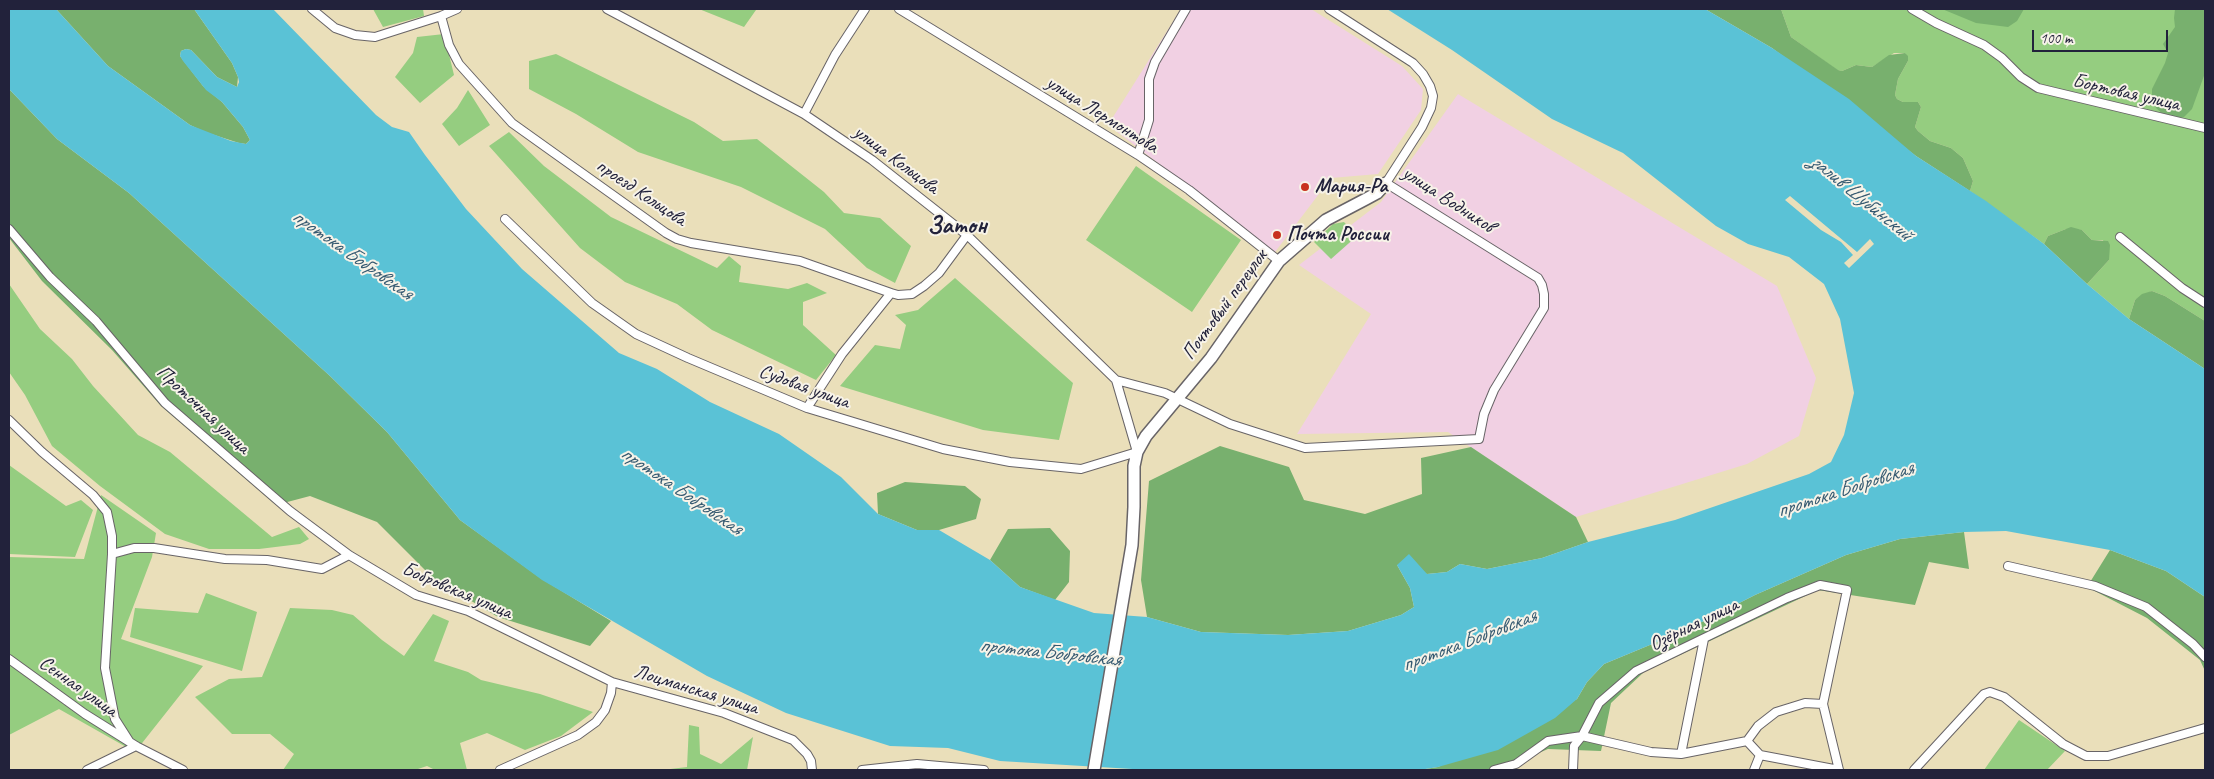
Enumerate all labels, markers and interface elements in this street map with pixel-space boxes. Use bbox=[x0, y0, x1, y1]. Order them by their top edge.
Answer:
scale bar bbox=[2034, 20, 2170, 52]
text: 100 m bbox=[2040, 29, 2072, 48]
street label: Бортовая улица bbox=[2070, 69, 2182, 117]
street label: улица Лермонтова bbox=[1041, 71, 1163, 159]
street label: улица Кольцова bbox=[849, 120, 943, 200]
water label: залив Шубинский bbox=[1805, 150, 1917, 246]
street label: проезд Кольцова bbox=[591, 154, 691, 232]
street label: улица Водников bbox=[1397, 161, 1499, 239]
place label: Мария-Ра bbox=[1315, 175, 1387, 199]
marker: Мария-Ра bbox=[1299, 181, 1311, 193]
water label: протока Бобровская bbox=[287, 204, 417, 306]
district label: Затон bbox=[927, 211, 987, 241]
place label: Почта России bbox=[1287, 223, 1389, 247]
marker: Почта России bbox=[1271, 229, 1283, 241]
street label: Почтовый переулок bbox=[1177, 245, 1273, 365]
street label: Судовая улица bbox=[756, 360, 852, 414]
street label: Проточная улица bbox=[151, 361, 255, 459]
water label: протока Бобровская bbox=[615, 441, 747, 541]
water label: протока Бобровская bbox=[1774, 456, 1916, 524]
street label: Бобровская улица bbox=[398, 557, 516, 625]
street label: Озёрная улица bbox=[1646, 593, 1742, 657]
water label: протока Бобровская bbox=[1398, 604, 1540, 678]
water label: протока Бобровская bbox=[978, 633, 1122, 673]
street label: Сенная улица bbox=[34, 651, 122, 723]
street label: Лоцманская улица bbox=[631, 660, 761, 720]

